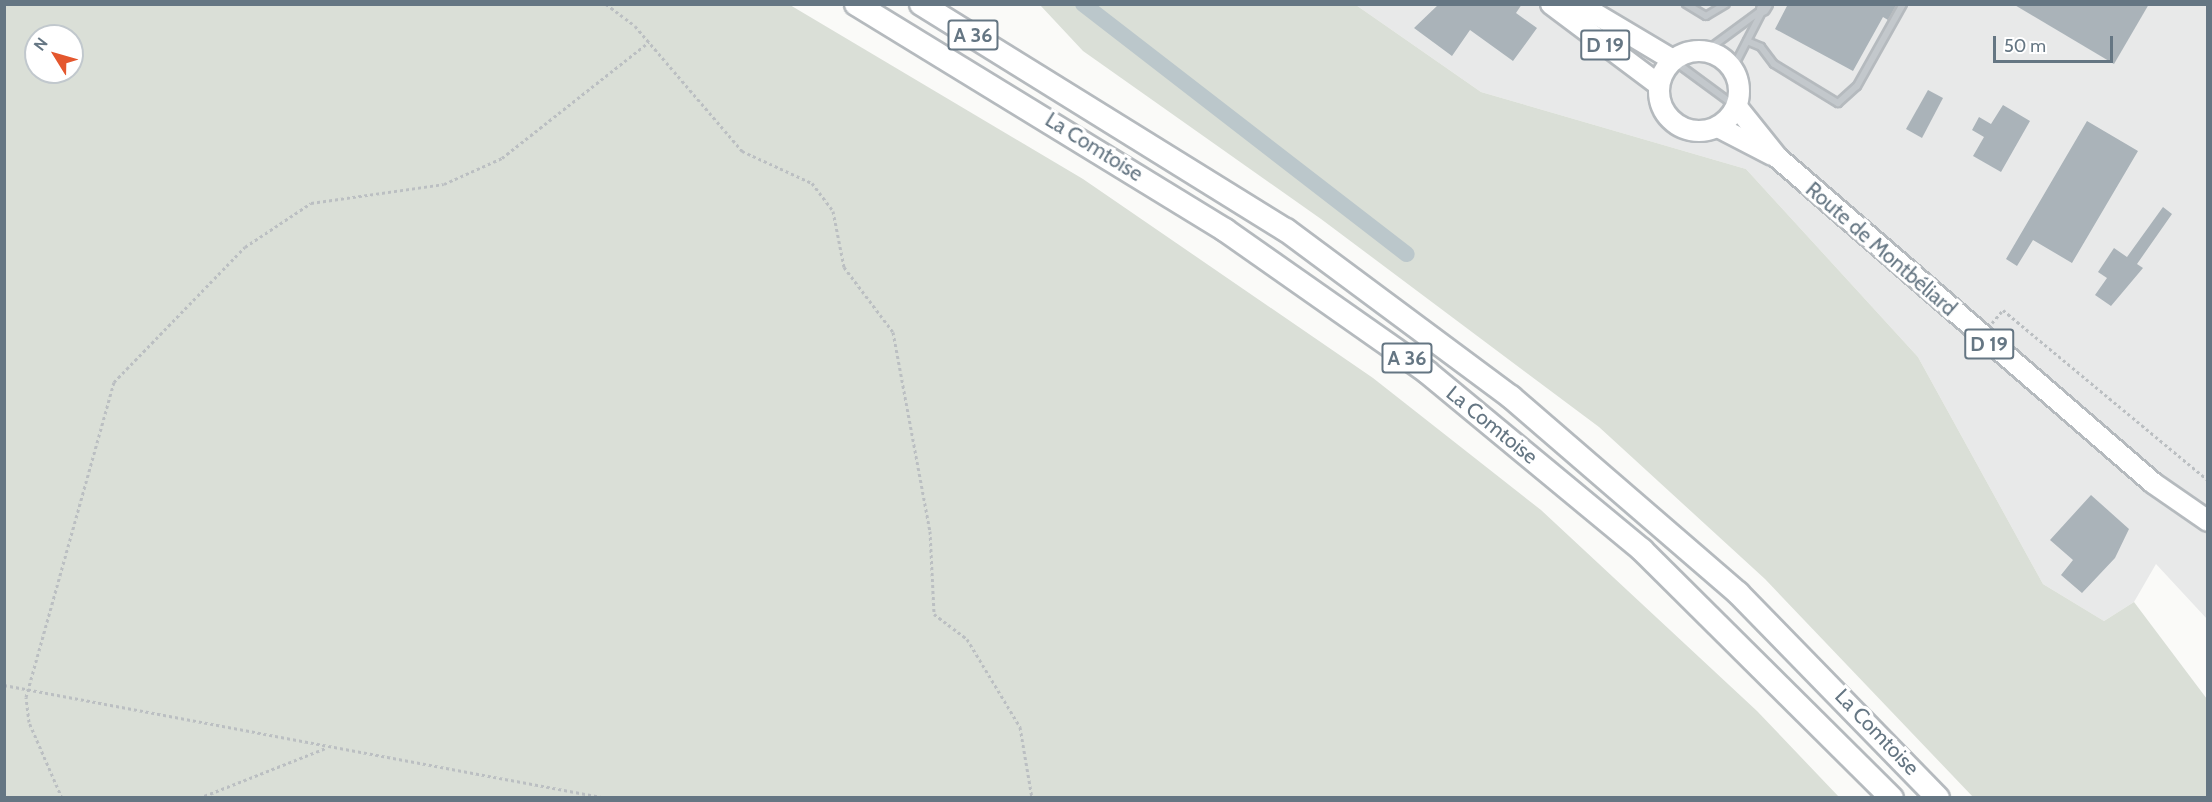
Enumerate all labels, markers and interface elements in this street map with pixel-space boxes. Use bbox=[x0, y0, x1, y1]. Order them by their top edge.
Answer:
road number: A 36 bbox=[946, 18, 1000, 52]
north arrow bbox=[24, 24, 84, 84]
scale bar bbox=[1996, 24, 2116, 62]
road number: D 19 bbox=[1580, 28, 1630, 62]
text: N bbox=[30, 34, 52, 54]
text: 50 m bbox=[2004, 35, 2046, 57]
street label: La Comtoise bbox=[1041, 107, 1147, 187]
street label: Route de Montbéliard bbox=[1801, 177, 1961, 321]
road number: D 19 bbox=[1964, 327, 2014, 361]
road number: A 36 bbox=[1380, 341, 1434, 375]
street label: La Comtoise bbox=[1441, 381, 1543, 469]
street label: La Comtoise bbox=[1830, 684, 1924, 780]

